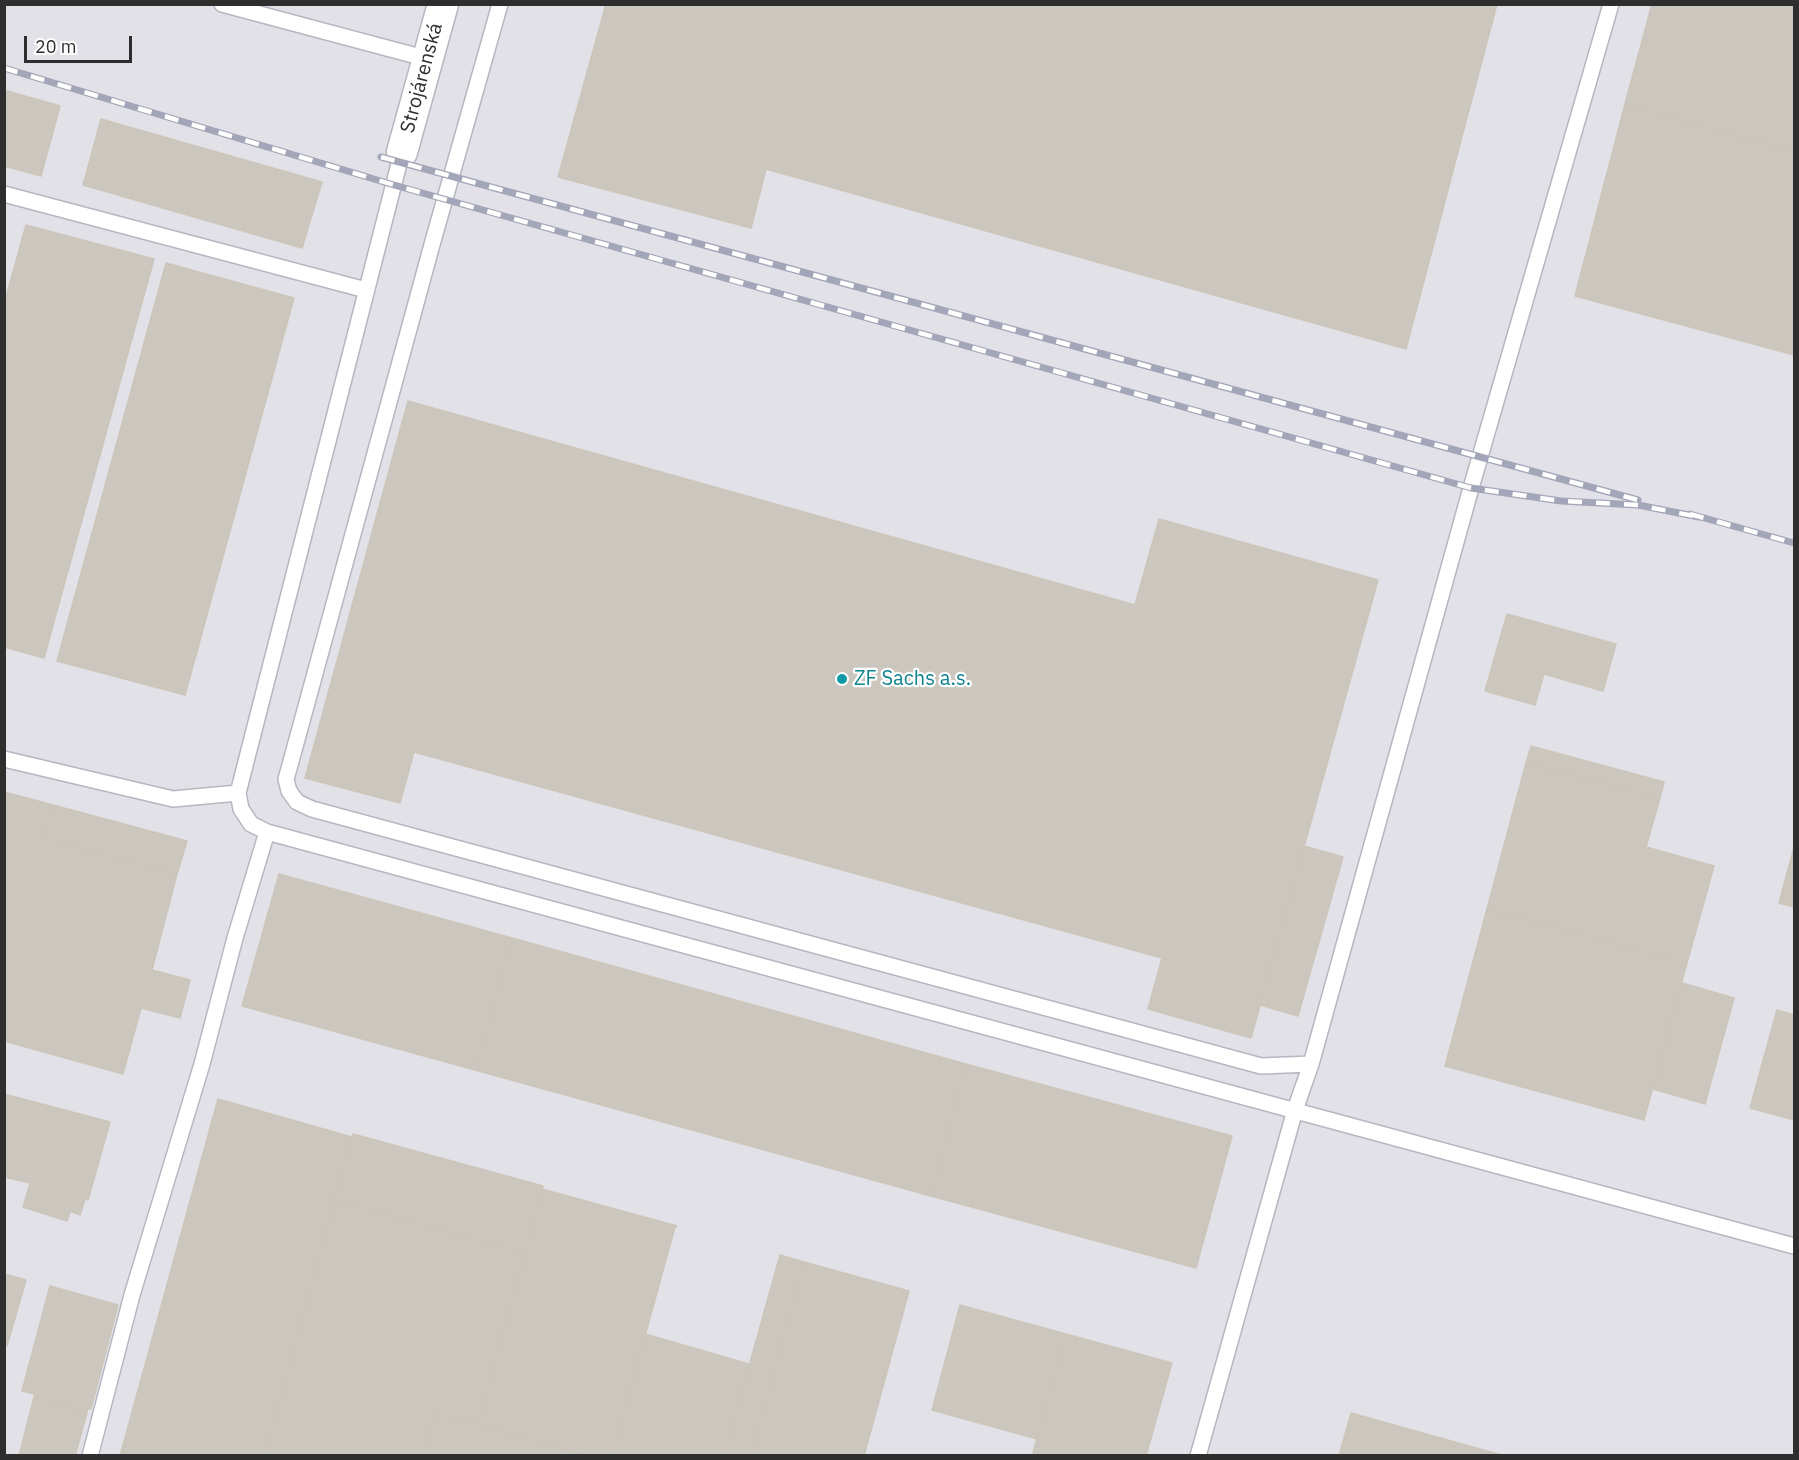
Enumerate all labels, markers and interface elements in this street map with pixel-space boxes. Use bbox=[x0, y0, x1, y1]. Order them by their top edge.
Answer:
street label: Strojárenská bbox=[396, 20, 448, 136]
scale bar bbox=[27, 24, 135, 62]
text: 20 m bbox=[35, 35, 77, 58]
place label: ZF Sachs a.s. bbox=[854, 667, 971, 691]
marker: ZF Sachs a.s. bbox=[835, 672, 849, 686]

